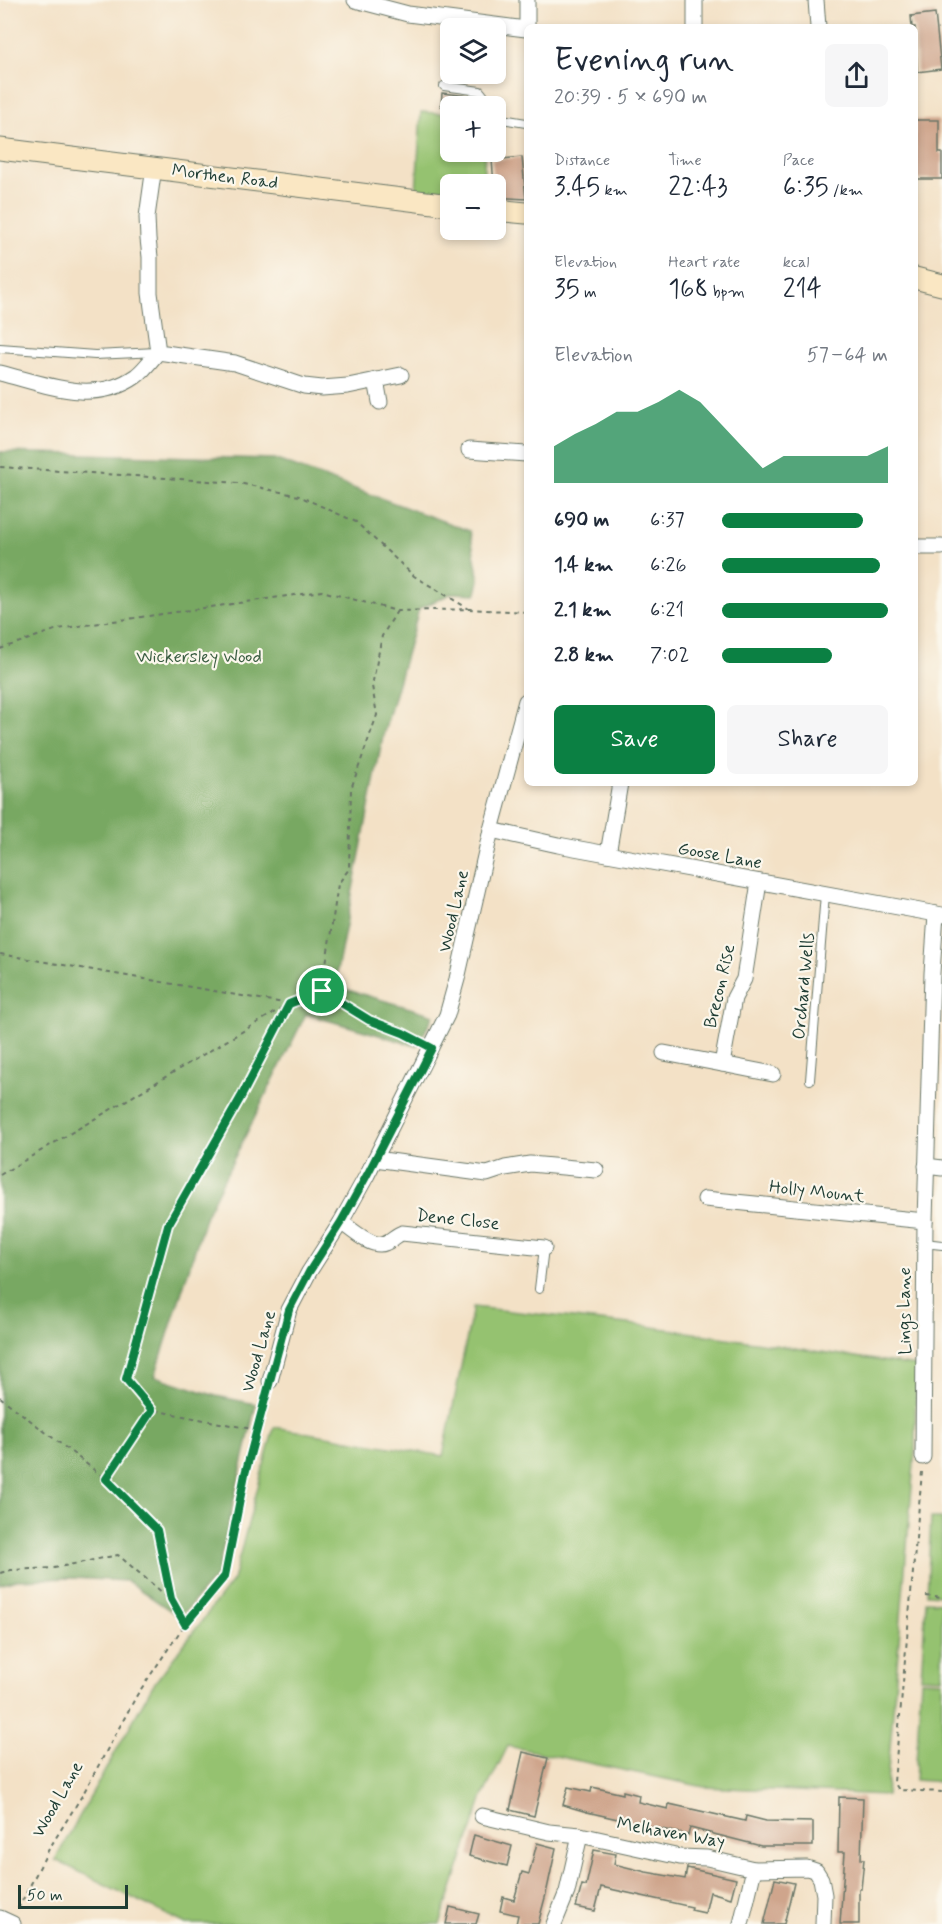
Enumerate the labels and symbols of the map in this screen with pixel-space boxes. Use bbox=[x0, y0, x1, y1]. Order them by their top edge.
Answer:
street label: Morthen Road bbox=[170, 159, 279, 195]
park label: Wickersley Wood bbox=[136, 645, 262, 669]
street label: Goose Lane bbox=[676, 837, 764, 875]
street label: Wood Lane bbox=[433, 867, 475, 955]
street label: Orchard Wells bbox=[787, 932, 821, 1040]
street label: Brecon Rise bbox=[699, 942, 741, 1031]
pin bbox=[296, 965, 347, 1016]
street label: Holly Mount bbox=[768, 1175, 866, 1209]
street label: Dene Close bbox=[415, 1204, 501, 1236]
street label: Lings Lane bbox=[893, 1267, 918, 1355]
street label: Wood Lane bbox=[236, 1307, 282, 1395]
street label: Wood Lane bbox=[26, 1757, 89, 1842]
street label: Melhaven Way bbox=[615, 1812, 727, 1854]
scale bar bbox=[18, 1882, 128, 1910]

